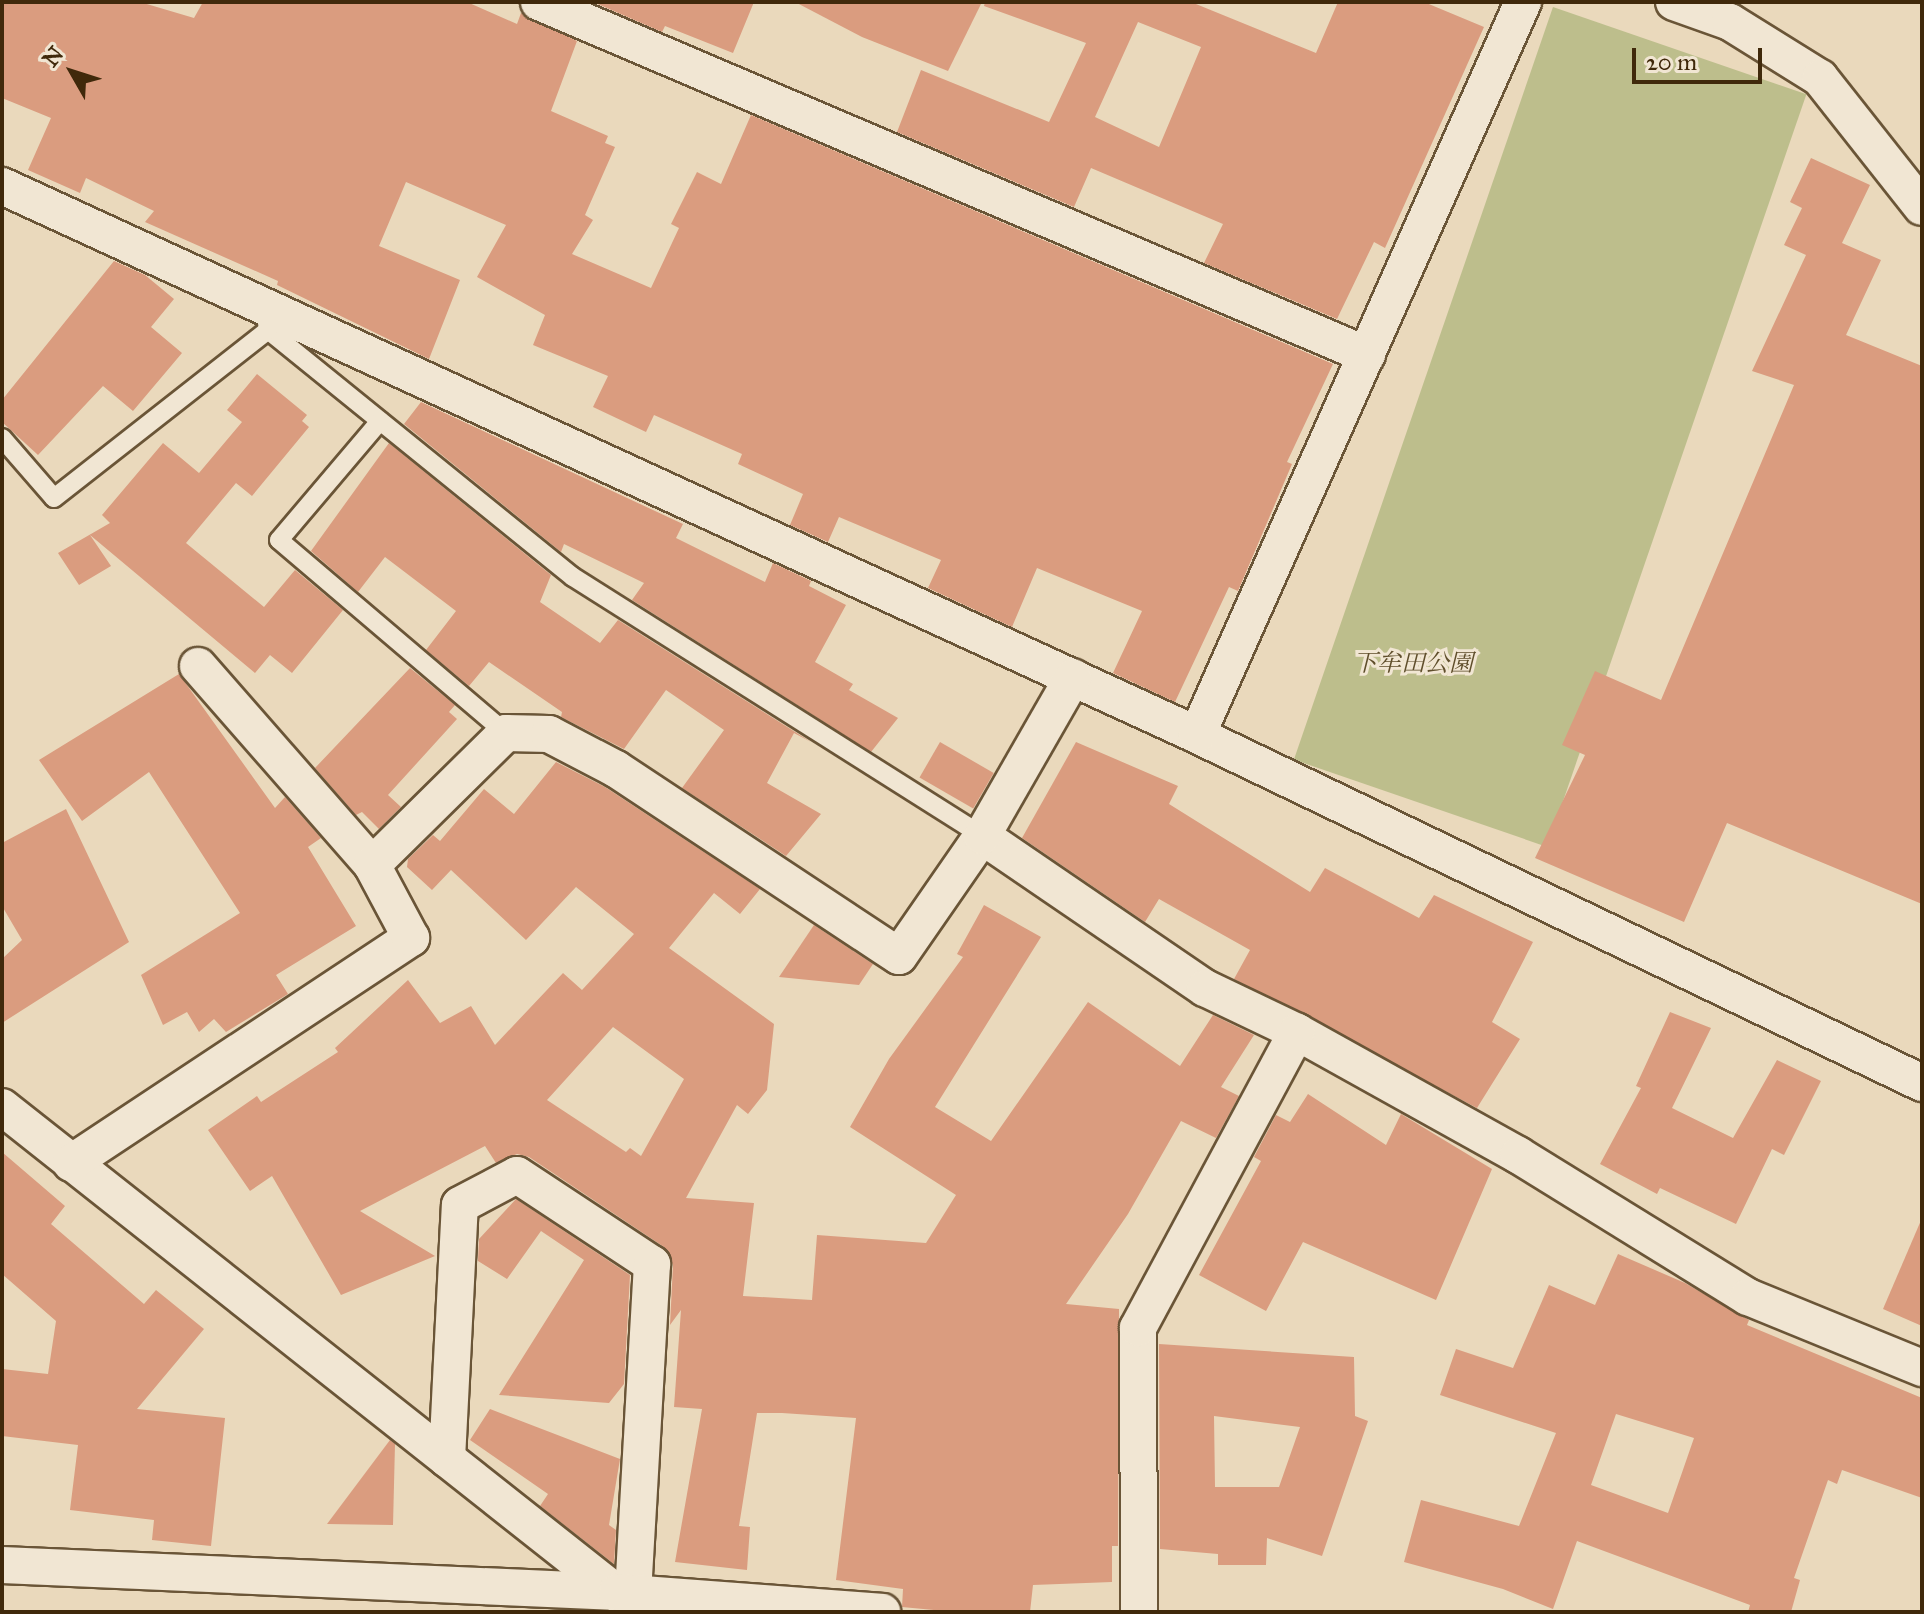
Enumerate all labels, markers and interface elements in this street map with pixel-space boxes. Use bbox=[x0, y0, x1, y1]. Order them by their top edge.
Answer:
north arrow bbox=[32, 32, 112, 112]
scale bar bbox=[1636, 32, 1766, 82]
text: N bbox=[37, 41, 69, 72]
text: 20 m bbox=[1646, 47, 1697, 77]
park label: 下牟田公園 bbox=[1353, 650, 1473, 678]

